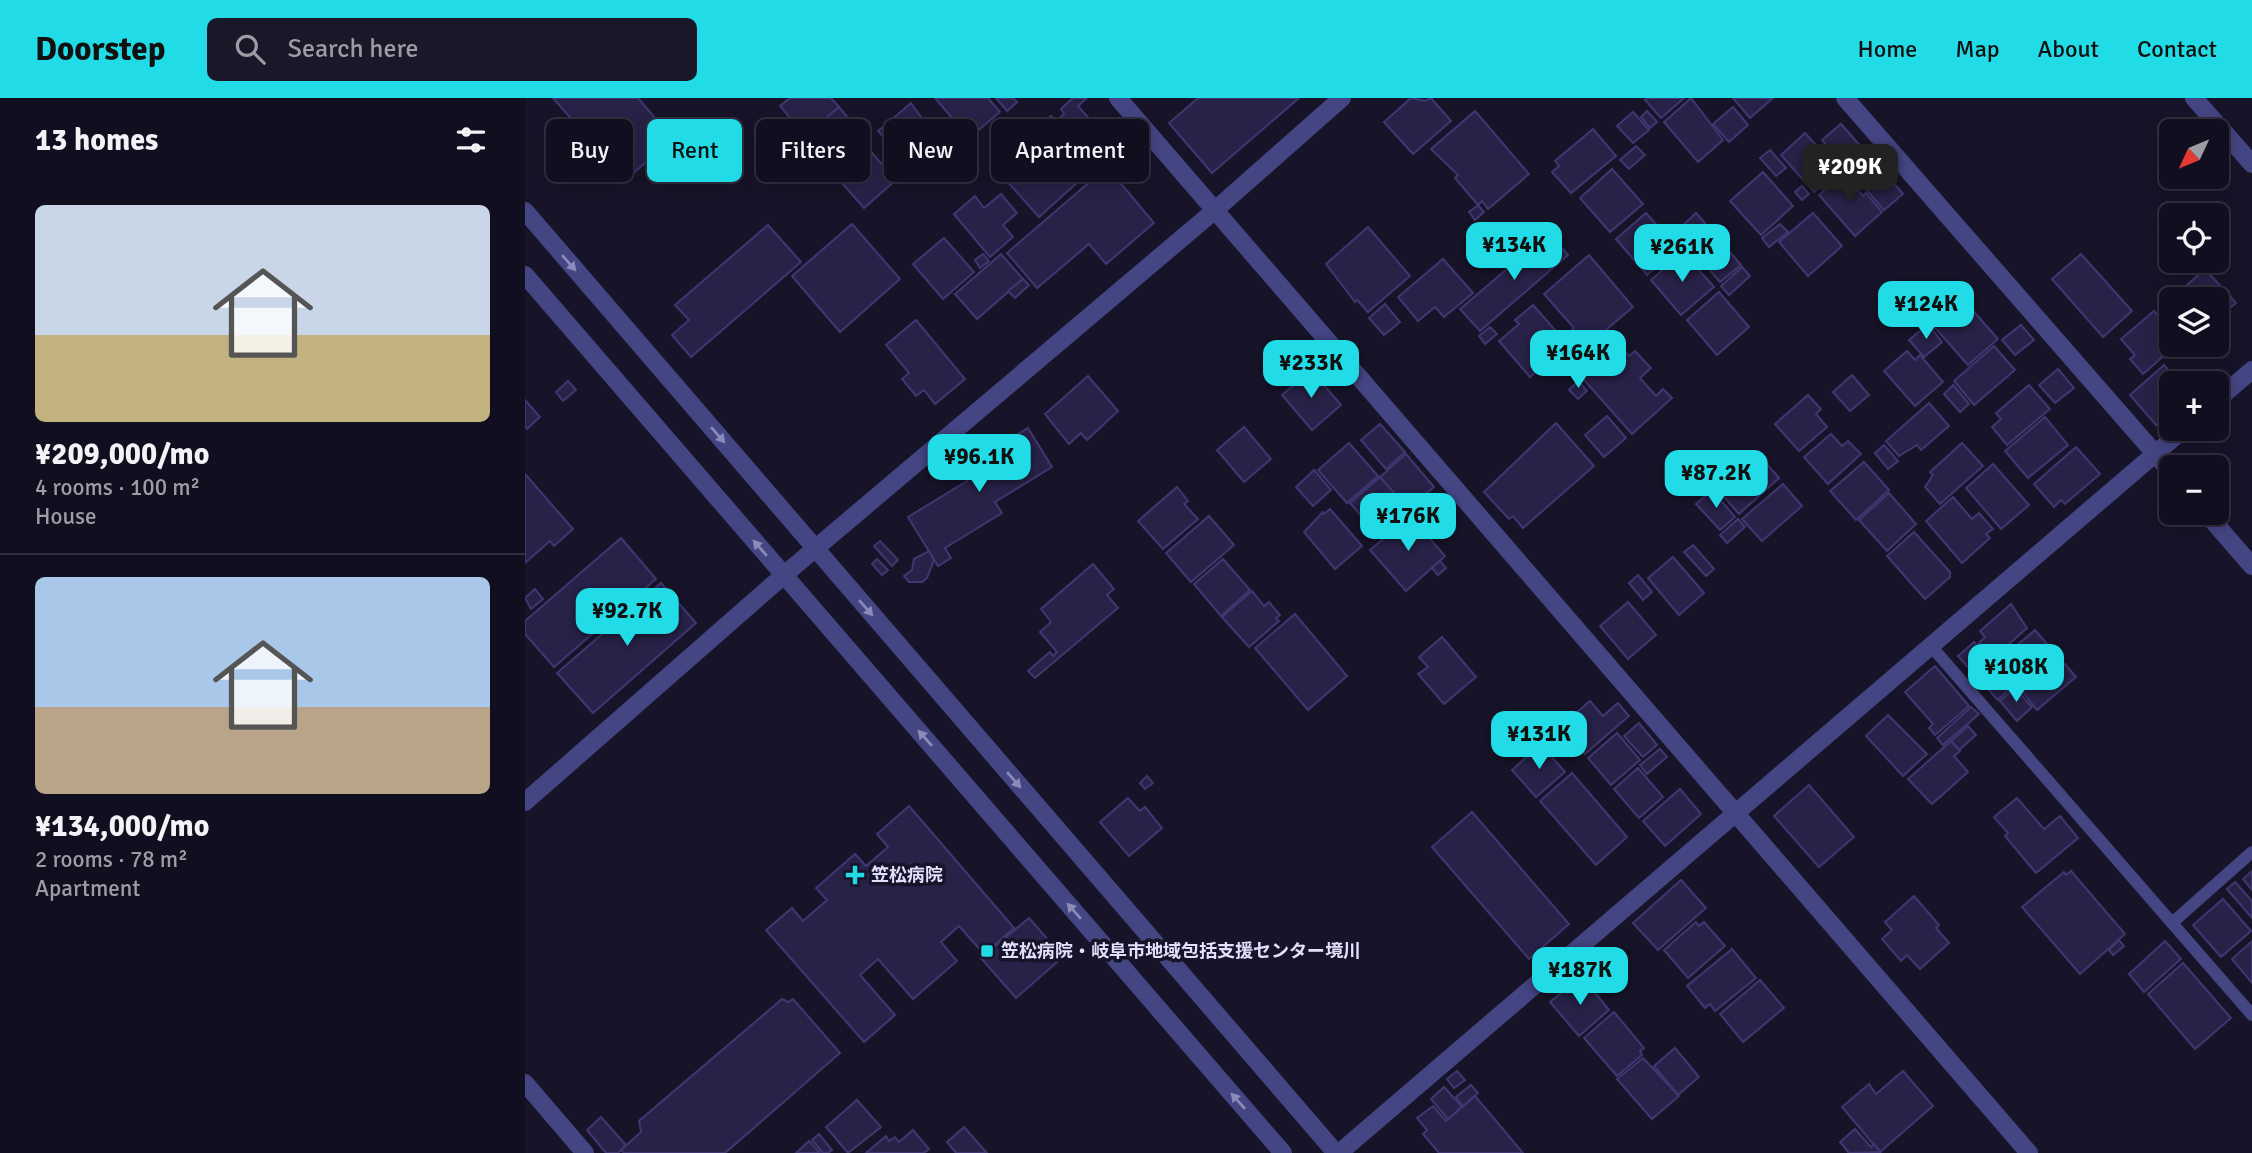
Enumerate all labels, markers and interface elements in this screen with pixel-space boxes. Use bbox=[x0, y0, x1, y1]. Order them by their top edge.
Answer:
search box bbox=[207, 18, 697, 81]
text: Doorstep bbox=[35, 29, 165, 70]
icon: search bbox=[231, 30, 269, 68]
text: Search here bbox=[287, 33, 419, 65]
text: Home bbox=[1857, 34, 1917, 64]
text: Map bbox=[1955, 34, 2000, 64]
text: About bbox=[2038, 34, 2099, 64]
text: Contact bbox=[2137, 34, 2217, 64]
chip: Buy bbox=[546, 119, 633, 182]
chip: Rent bbox=[647, 119, 742, 182]
chip: Filters bbox=[756, 119, 870, 182]
chip: New bbox=[884, 119, 977, 182]
chip: Apartment bbox=[991, 119, 1149, 182]
north arrow bbox=[2159, 119, 2229, 189]
map controls bbox=[2159, 119, 2229, 525]
icon: filters bbox=[452, 121, 490, 159]
text: 13 homes bbox=[35, 122, 158, 159]
pin: ¥209K bbox=[1801, 144, 1899, 204]
text: ¥209K bbox=[1818, 152, 1882, 181]
button: locate bbox=[2159, 203, 2229, 273]
pin: ¥134K bbox=[1465, 222, 1563, 282]
pin: ¥261K bbox=[1633, 225, 1731, 284]
text: ¥134K bbox=[1482, 230, 1546, 259]
text: ¥261K bbox=[1650, 232, 1714, 261]
icon: home bbox=[200, 250, 326, 376]
one-way arrow bbox=[561, 254, 576, 271]
pin: ¥124K bbox=[1877, 282, 1975, 341]
button: layers bbox=[2159, 287, 2229, 357]
text: ¥124K bbox=[1894, 289, 1958, 318]
pin: ¥164K bbox=[1529, 330, 1627, 390]
text: ¥164K bbox=[1546, 338, 1610, 367]
pin: ¥233K bbox=[1262, 341, 1360, 400]
text: ¥233K bbox=[1279, 348, 1343, 377]
button: + bbox=[2159, 371, 2229, 441]
one-way arrow bbox=[710, 427, 725, 444]
pin: ¥96.1K bbox=[922, 434, 1036, 494]
text: ¥209,000/mo bbox=[35, 436, 209, 473]
text: ¥96.1K bbox=[944, 442, 1014, 471]
pin: ¥87.2K bbox=[1659, 450, 1773, 510]
button: − bbox=[2159, 455, 2229, 525]
text: ¥87.2K bbox=[1681, 458, 1751, 487]
text: 4 rooms · 100 m² bbox=[35, 473, 200, 502]
pin: ¥176K bbox=[1359, 494, 1457, 553]
text: ¥176K bbox=[1376, 501, 1440, 530]
text: House bbox=[35, 502, 97, 531]
one-way arrow bbox=[753, 539, 768, 556]
pin: ¥92.7K bbox=[570, 588, 684, 648]
text: ¥92.7K bbox=[592, 596, 662, 625]
one-way arrow bbox=[858, 599, 874, 617]
icon: home bbox=[200, 622, 326, 748]
pin: ¥108K bbox=[1967, 644, 2065, 704]
text: ¥108K bbox=[1984, 652, 2048, 681]
pin: ¥131K bbox=[1490, 712, 1588, 771]
text: ¥131K bbox=[1507, 719, 1571, 748]
one-way arrow bbox=[918, 730, 933, 747]
one-way arrow bbox=[1006, 771, 1022, 789]
text: ¥134,000/mo bbox=[35, 808, 209, 845]
text: 2 rooms · 78 m² bbox=[35, 845, 188, 874]
place label: 笠松病院 bbox=[871, 864, 943, 886]
marker: 笠松病院 bbox=[845, 865, 865, 885]
text: Apartment bbox=[35, 874, 140, 903]
one-way arrow bbox=[1067, 902, 1082, 919]
place label: 笠松病院・岐阜市地域包括支援センター境川 bbox=[1001, 940, 1361, 962]
marker: 笠松病院・岐阜市地域包括支援センター境川 bbox=[979, 943, 995, 959]
pin: ¥187K bbox=[1531, 948, 1629, 1007]
text: ¥187K bbox=[1548, 955, 1612, 984]
one-way arrow bbox=[1231, 1093, 1246, 1110]

